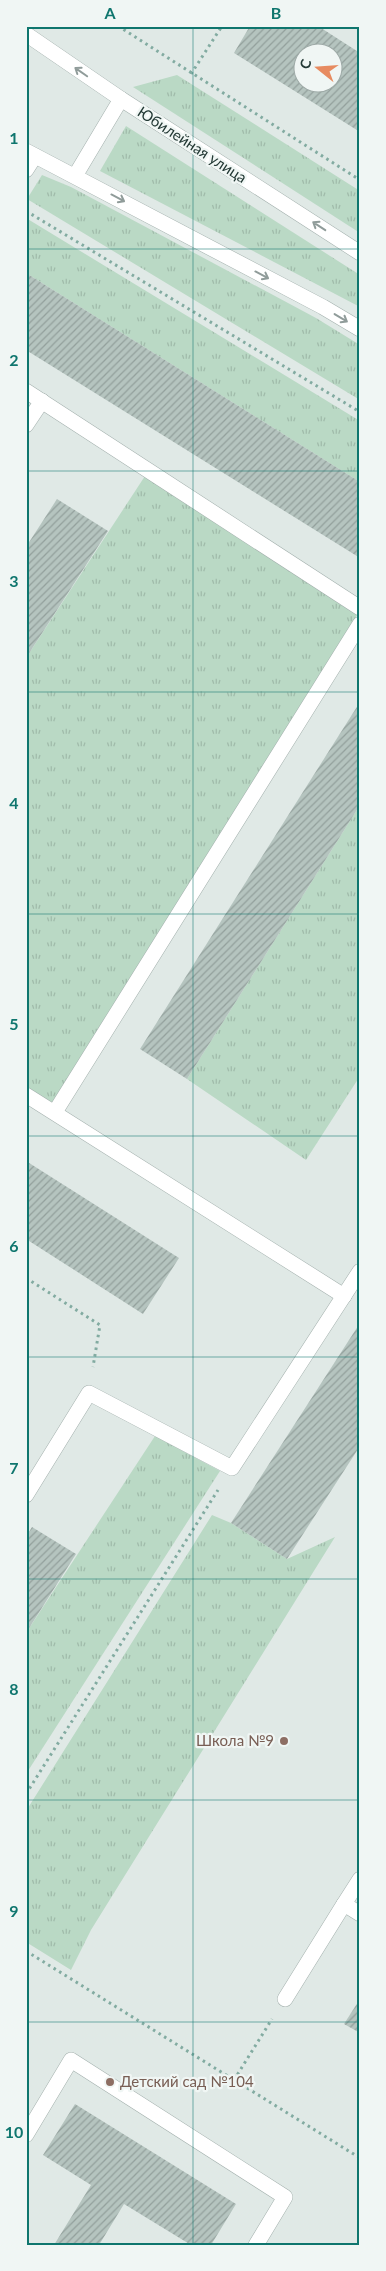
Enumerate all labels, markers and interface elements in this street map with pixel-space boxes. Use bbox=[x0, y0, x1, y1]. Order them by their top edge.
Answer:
text: A bbox=[103, 3, 116, 22]
text: B bbox=[271, 3, 281, 22]
north arrow bbox=[294, 42, 344, 92]
text: С bbox=[296, 56, 315, 71]
one-way arrow bbox=[74, 67, 88, 77]
street label: Юбилейная улица bbox=[135, 102, 250, 186]
text: 1 bbox=[9, 128, 19, 147]
one-way arrow bbox=[110, 194, 125, 204]
one-way arrow bbox=[312, 221, 326, 231]
one-way arrow bbox=[254, 270, 269, 280]
one-way arrow bbox=[334, 314, 348, 324]
text: 2 bbox=[9, 350, 19, 369]
text: 3 bbox=[9, 571, 19, 590]
text: 4 bbox=[9, 793, 19, 812]
text: 5 bbox=[9, 1014, 19, 1033]
text: 6 bbox=[9, 1236, 19, 1255]
text: 7 bbox=[9, 1458, 19, 1477]
text: 8 bbox=[9, 1679, 19, 1698]
place label: Школа №9 bbox=[196, 1731, 274, 1749]
marker: Школа №9 bbox=[278, 1735, 290, 1747]
text: 9 bbox=[9, 1901, 19, 1920]
place label: Детский сад №104 bbox=[120, 2072, 254, 2090]
marker: Детский сад №104 bbox=[104, 2076, 116, 2088]
text: 10 bbox=[5, 2122, 23, 2141]

